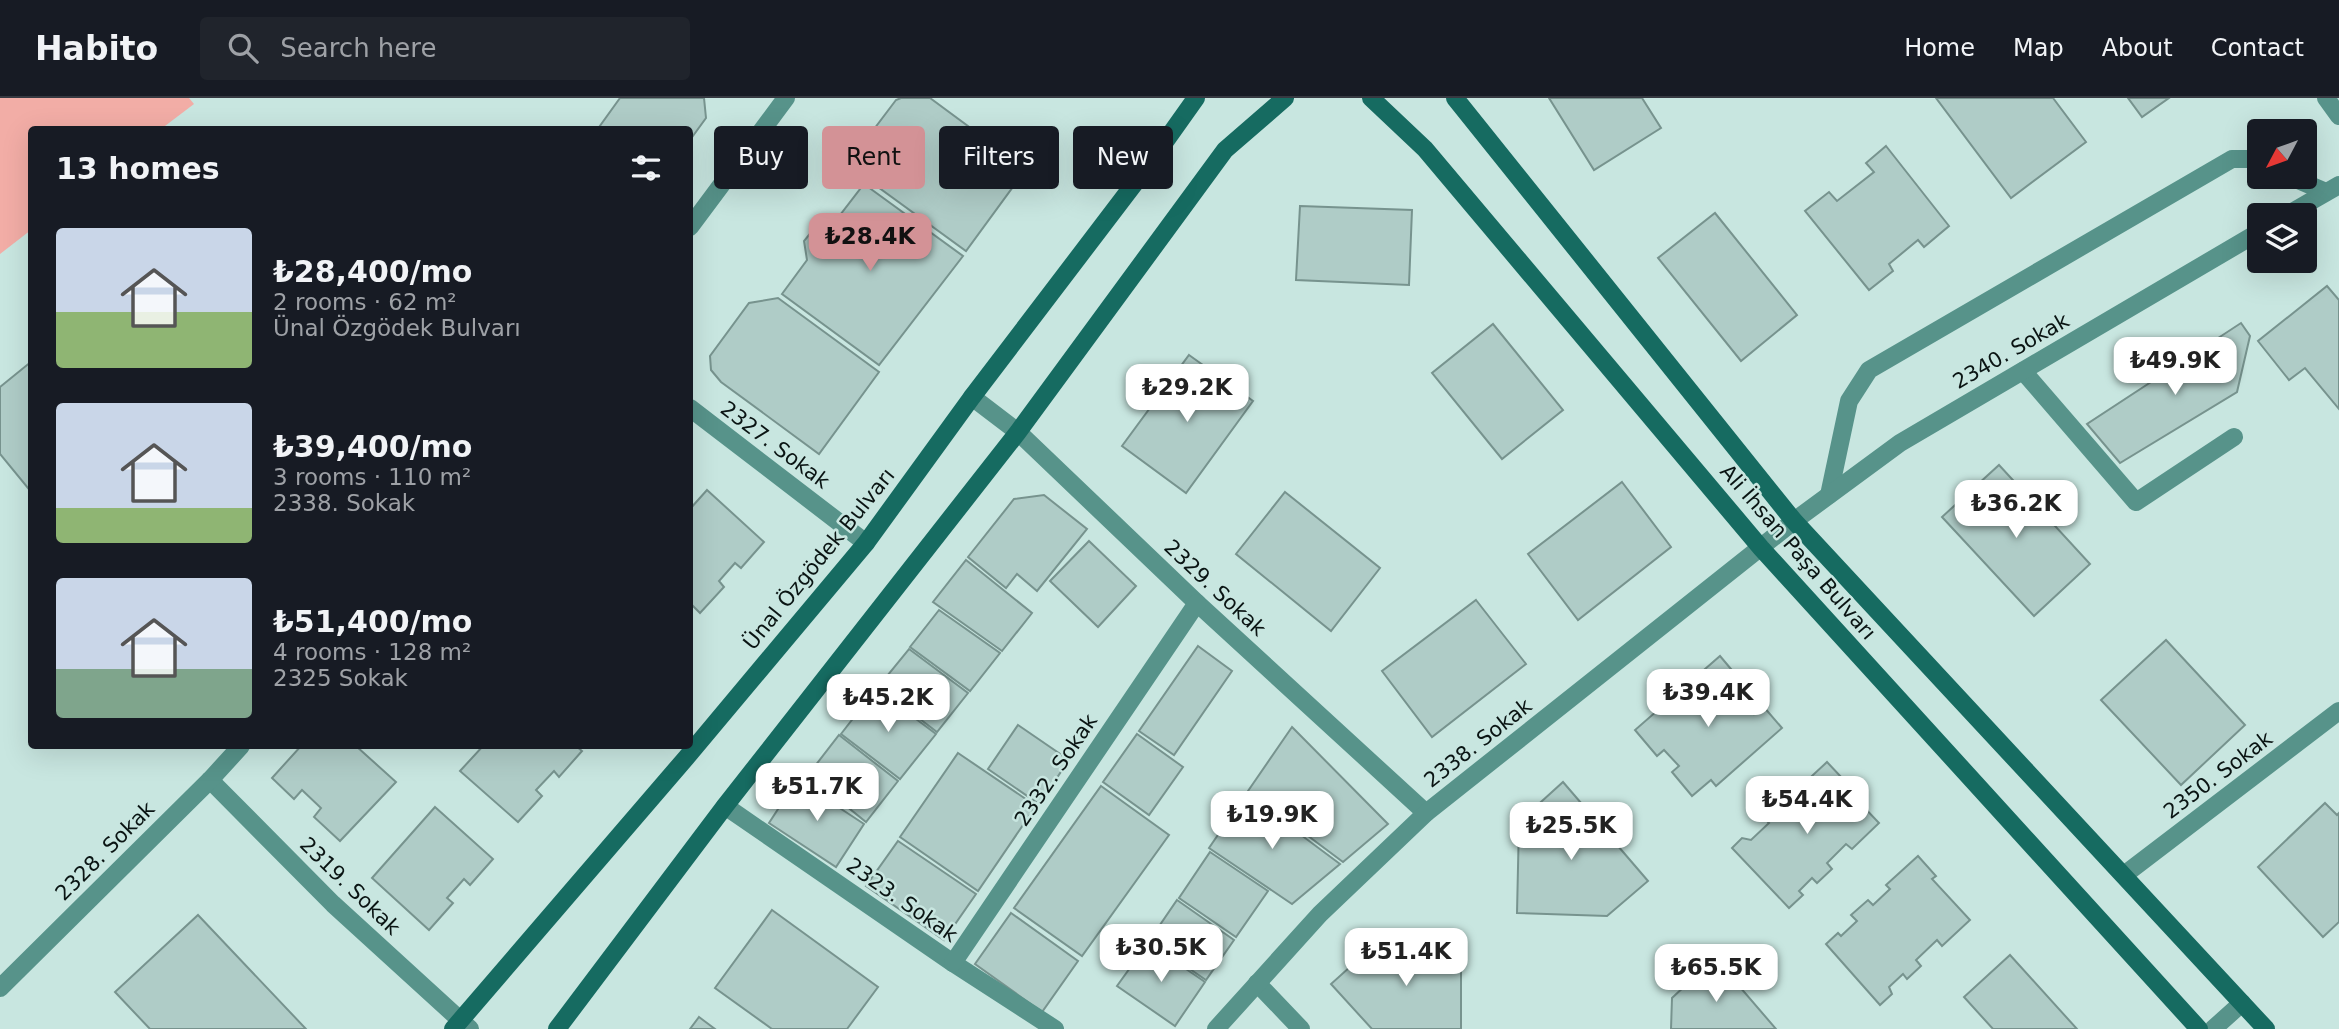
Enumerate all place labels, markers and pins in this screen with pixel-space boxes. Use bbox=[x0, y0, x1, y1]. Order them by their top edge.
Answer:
pin: ₺28.4K bbox=[813, 214, 927, 273]
pin: ₺49.9K bbox=[2118, 338, 2232, 397]
pin: ₺29.2K bbox=[1130, 364, 1244, 424]
pin: ₺36.2K bbox=[1959, 480, 2073, 540]
pin: ₺39.4K bbox=[1651, 670, 1765, 729]
pin: ₺45.2K bbox=[831, 674, 945, 734]
pin: ₺51.7K bbox=[760, 764, 874, 823]
pin: ₺54.4K bbox=[1750, 776, 1864, 836]
pin: ₺19.9K bbox=[1215, 792, 1329, 851]
pin: ₺25.5K bbox=[1514, 802, 1628, 862]
pin: ₺30.5K bbox=[1104, 924, 1218, 984]
pin: ₺51.4K bbox=[1349, 928, 1463, 988]
pin: ₺65.5K bbox=[1659, 944, 1773, 1004]

